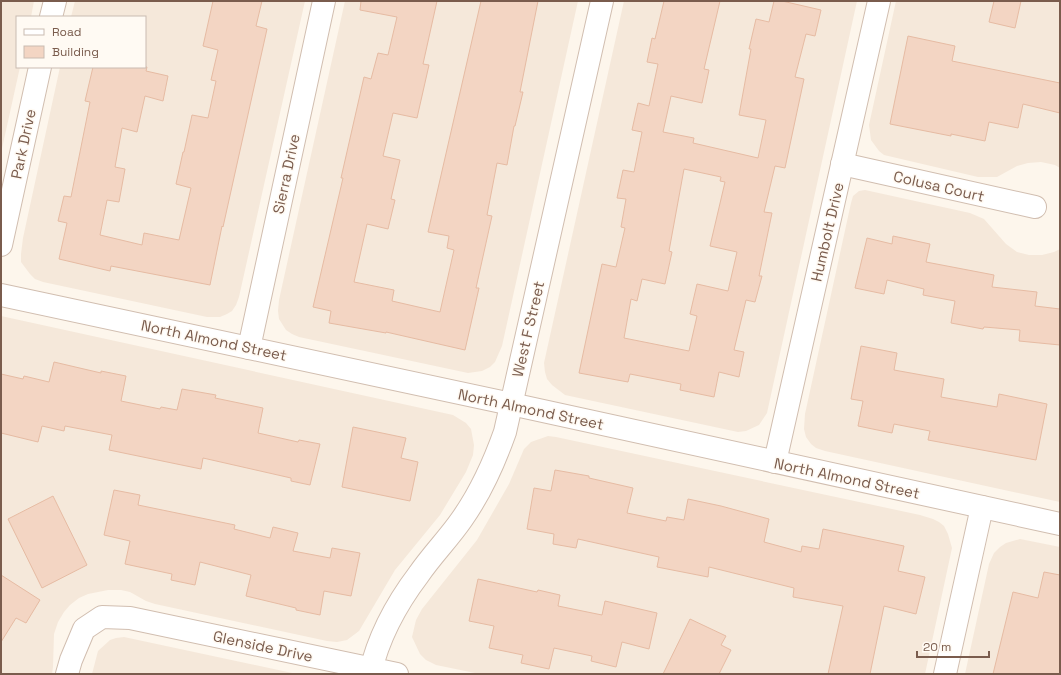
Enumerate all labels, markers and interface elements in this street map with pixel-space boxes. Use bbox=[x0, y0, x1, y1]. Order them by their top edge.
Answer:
legend bbox=[16, 16, 146, 68]
text: Road bbox=[52, 24, 81, 40]
text: Building bbox=[52, 44, 99, 60]
street label: Park Drive bbox=[6, 107, 40, 181]
street label: Sierra Drive bbox=[268, 132, 304, 216]
street label: Colusa Court bbox=[892, 166, 986, 206]
street label: Humbolt Drive bbox=[806, 180, 848, 283]
street label: West F Street bbox=[508, 279, 548, 379]
street label: North Almond Street bbox=[139, 315, 289, 365]
street label: North Almond Street bbox=[456, 384, 606, 434]
street label: North Almond Street bbox=[772, 453, 922, 503]
street label: Glenside Drive bbox=[211, 626, 315, 666]
scale bar bbox=[917, 633, 989, 659]
text: 20 m bbox=[923, 639, 951, 655]

